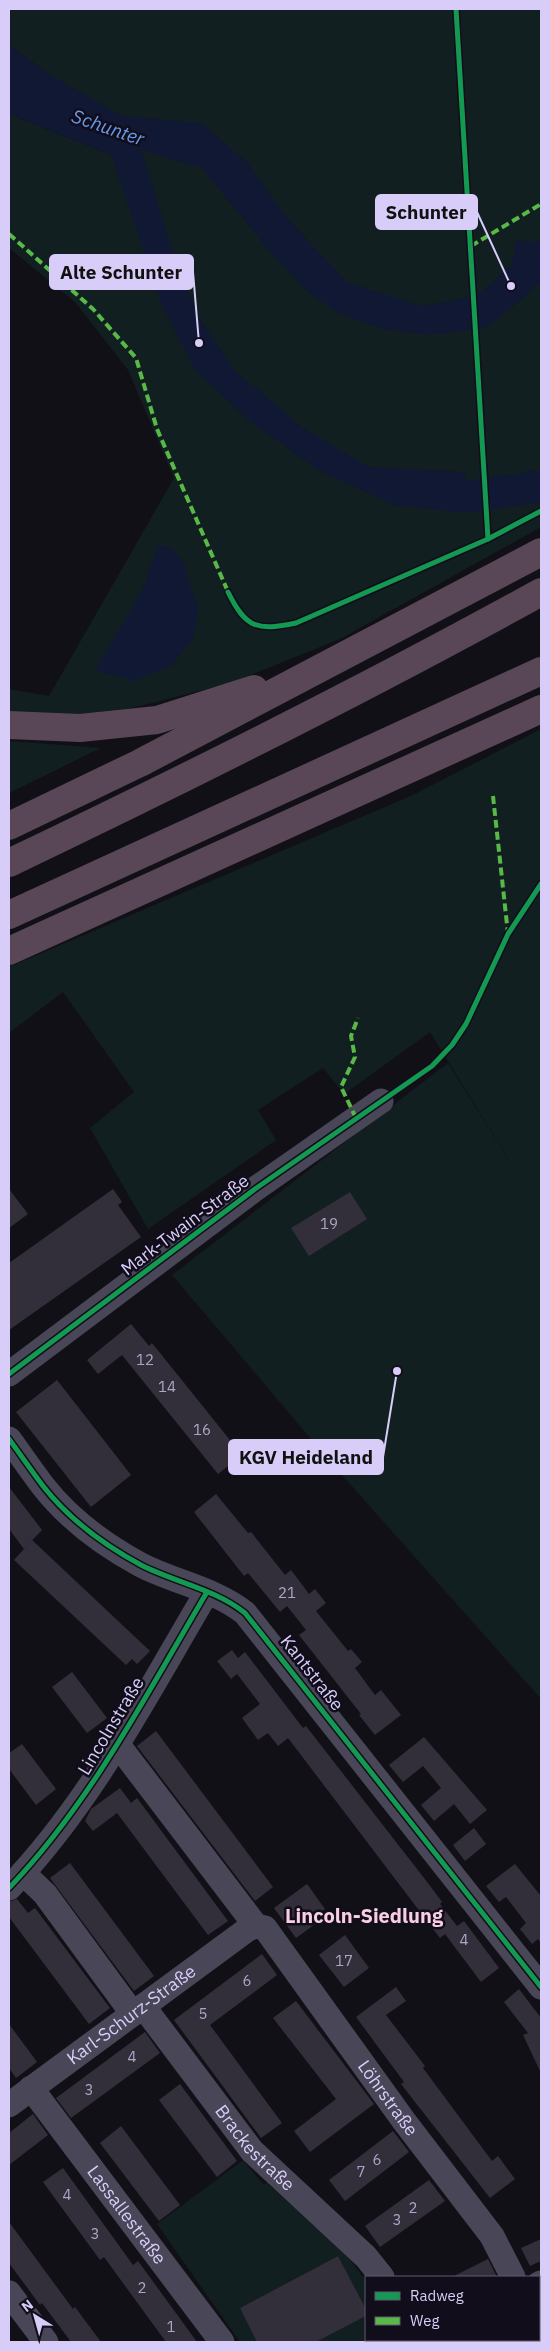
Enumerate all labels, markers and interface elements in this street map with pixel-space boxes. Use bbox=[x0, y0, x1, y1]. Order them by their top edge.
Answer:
water label: Schunter bbox=[69, 103, 148, 151]
callout: Schunter bbox=[376, 195, 477, 229]
text: Schunter bbox=[385, 200, 467, 224]
callout: Alte Schunter bbox=[50, 255, 193, 289]
text: Alte Schunter bbox=[60, 260, 182, 284]
street label: Mark-Twain-Straße bbox=[116, 1169, 253, 1280]
house number: 19 bbox=[320, 1214, 338, 1233]
house number: 12 bbox=[136, 1350, 154, 1369]
house number: 14 bbox=[158, 1377, 176, 1396]
house number: 16 bbox=[193, 1420, 211, 1439]
callout: KGV Heideland bbox=[229, 1440, 383, 1474]
text: KGV Heideland bbox=[239, 1445, 373, 1469]
house number: 21 bbox=[278, 1583, 296, 1602]
street label: Kantstraße bbox=[276, 1630, 349, 1715]
street label: Lincolnstraße bbox=[72, 1672, 149, 1779]
district label: Lincoln-Siedlung bbox=[285, 1902, 444, 1929]
house number: 4 bbox=[459, 1930, 469, 1949]
house number: 17 bbox=[335, 1951, 353, 1970]
street label: Karl-Schurz-Straße bbox=[62, 1959, 200, 2070]
house number: 6 bbox=[242, 1971, 252, 1990]
house number: 5 bbox=[198, 2004, 208, 2023]
house number: 4 bbox=[127, 2047, 137, 2066]
street label: Löhrstraße bbox=[353, 2055, 423, 2141]
house number: 3 bbox=[84, 2080, 94, 2099]
street label: Brackestraße bbox=[210, 2100, 300, 2196]
house number: 6 bbox=[372, 2150, 382, 2169]
street label: Lassallestraße bbox=[82, 2161, 172, 2269]
house number: 7 bbox=[356, 2162, 366, 2181]
house number: 4 bbox=[62, 2185, 72, 2204]
house number: 2 bbox=[408, 2198, 418, 2217]
house number: 3 bbox=[392, 2210, 402, 2229]
house number: 3 bbox=[90, 2224, 100, 2243]
legend bbox=[365, 2276, 540, 2341]
house number: 2 bbox=[137, 2278, 147, 2297]
text: Radweg bbox=[410, 2286, 464, 2305]
north arrow bbox=[10, 2291, 60, 2341]
text: N bbox=[18, 2295, 37, 2316]
text: Weg bbox=[410, 2311, 439, 2330]
house number: 1 bbox=[166, 2317, 176, 2336]

